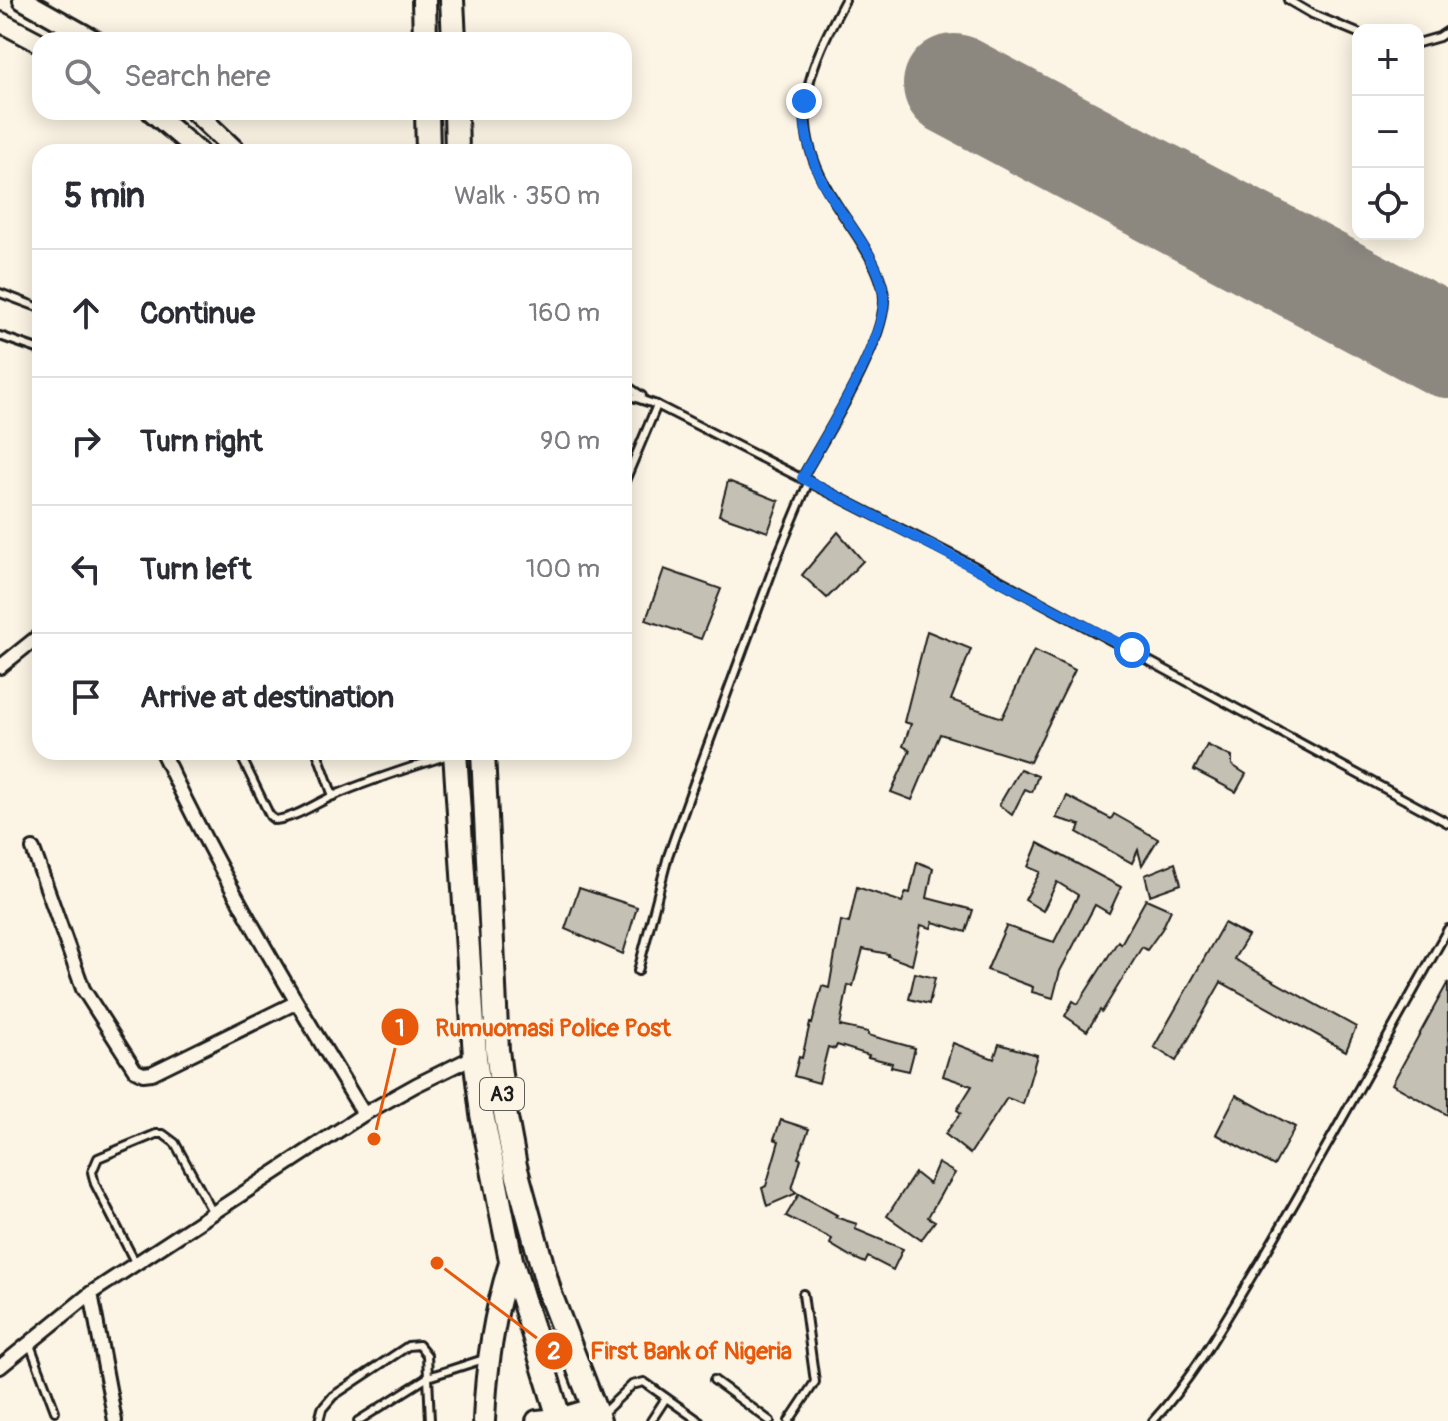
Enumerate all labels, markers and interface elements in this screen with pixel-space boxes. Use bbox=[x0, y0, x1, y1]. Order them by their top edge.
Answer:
map controls bbox=[1352, 24, 1424, 240]
button: + bbox=[1352, 24, 1424, 96]
search box bbox=[32, 32, 632, 120]
icon: search bbox=[60, 54, 104, 98]
text: Search here bbox=[124, 58, 271, 95]
route end bbox=[786, 83, 822, 119]
button: − bbox=[1352, 96, 1424, 168]
button: locate bbox=[1352, 168, 1424, 240]
text: 5 min bbox=[64, 175, 145, 218]
text: Walk · 350 m bbox=[454, 180, 600, 212]
icon: ahead bbox=[64, 291, 108, 335]
text: Continue bbox=[140, 295, 255, 332]
text: 160 m bbox=[528, 297, 600, 329]
icon: right bbox=[64, 419, 108, 463]
text: Turn right bbox=[140, 423, 263, 460]
text: 90 m bbox=[540, 425, 600, 457]
icon: left bbox=[64, 547, 108, 591]
text: Turn left bbox=[140, 551, 251, 588]
text: 100 m bbox=[526, 553, 600, 585]
route start bbox=[1114, 632, 1150, 668]
icon: arrive bbox=[64, 675, 108, 719]
text: Arrive at destination bbox=[140, 679, 394, 716]
callout: Rumuomasi Police Post bbox=[380, 1003, 687, 1051]
text: 1 bbox=[395, 1014, 405, 1043]
text: Rumuomasi Police Post bbox=[435, 1014, 672, 1043]
road number: A3 bbox=[480, 1078, 524, 1110]
callout: First Bank of Nigeria bbox=[534, 1327, 808, 1375]
text: 2 bbox=[547, 1337, 561, 1366]
text: First Bank of Nigeria bbox=[590, 1337, 792, 1366]

